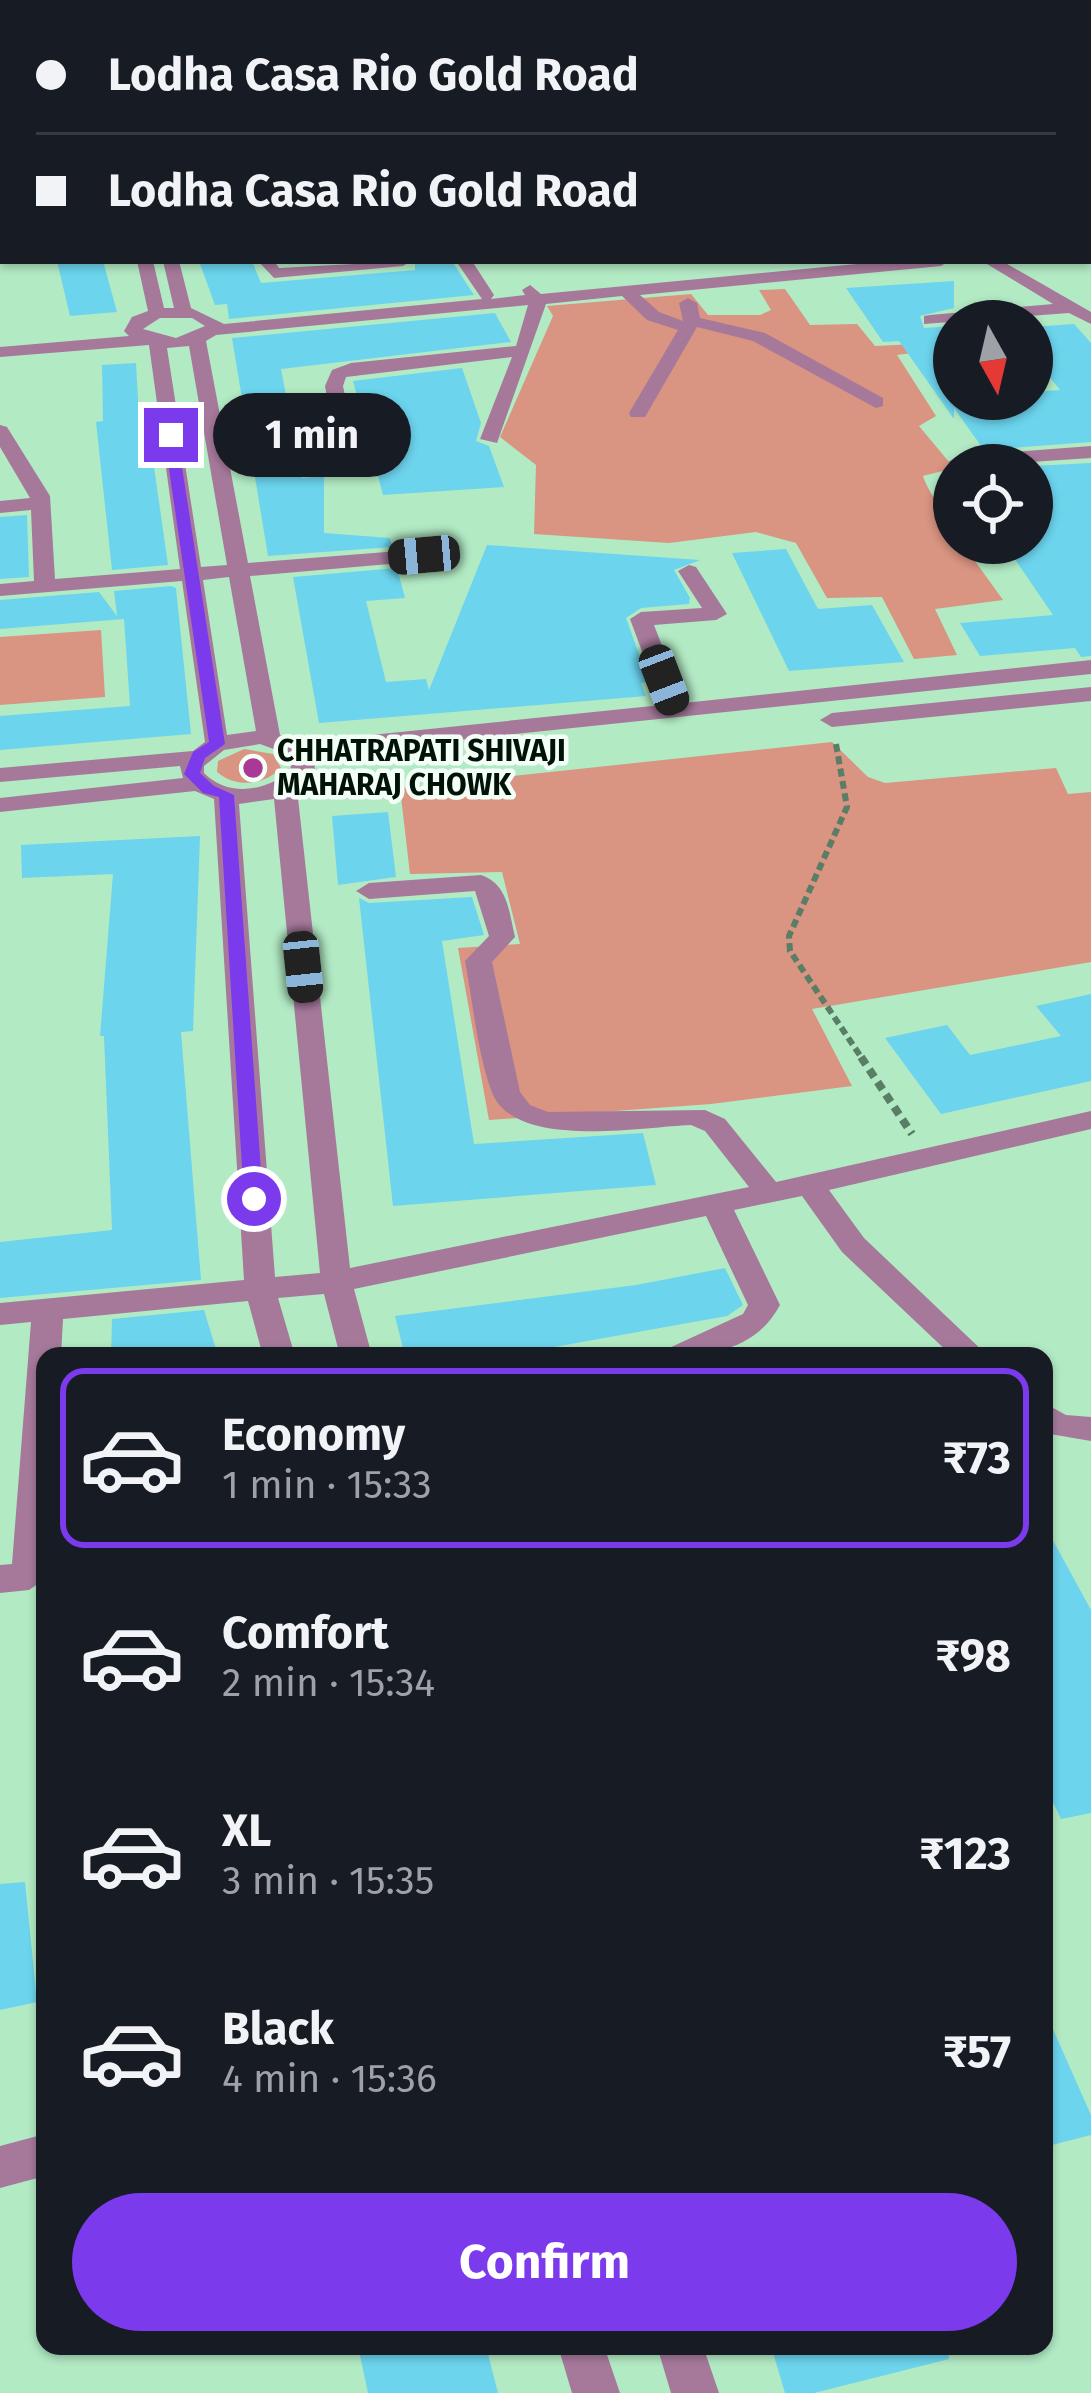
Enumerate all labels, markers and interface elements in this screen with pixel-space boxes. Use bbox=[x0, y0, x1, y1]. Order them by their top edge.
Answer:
text: Lodha Casa Rio Gold Road bbox=[108, 48, 639, 102]
text: Lodha Casa Rio Gold Road bbox=[108, 164, 639, 218]
north arrow bbox=[933, 300, 1053, 420]
map controls bbox=[933, 300, 1053, 564]
callout: 1 min bbox=[213, 393, 411, 477]
route end bbox=[144, 408, 198, 462]
text: 1 min bbox=[265, 412, 359, 458]
button: locate bbox=[933, 444, 1053, 564]
car bbox=[387, 534, 461, 576]
car bbox=[634, 640, 694, 720]
place label: CHHATRAPATI SHIVAJI MAHARAJ CHOWK bbox=[277, 733, 566, 803]
marker: CHHATRAPATI SHIVAJI MAHARAJ CHOWK bbox=[240, 755, 266, 781]
car bbox=[281, 929, 325, 1005]
route start bbox=[227, 1172, 281, 1226]
icon: car bbox=[78, 1404, 186, 1512]
text: Economy bbox=[222, 1408, 405, 1462]
text: ₹73 bbox=[942, 1431, 1011, 1485]
text: 1 min · 15:33 bbox=[222, 1462, 432, 1508]
icon: car bbox=[78, 1602, 186, 1710]
text: Comfort bbox=[222, 1606, 389, 1660]
text: ₹98 bbox=[935, 1629, 1011, 1683]
text: 2 min · 15:34 bbox=[222, 1660, 435, 1706]
icon: car bbox=[78, 1800, 186, 1908]
text: XL bbox=[222, 1804, 271, 1858]
text: ₹123 bbox=[919, 1827, 1011, 1881]
text: 3 min · 15:35 bbox=[222, 1858, 434, 1904]
icon: car bbox=[78, 1998, 186, 2106]
text: Black bbox=[222, 2002, 334, 2056]
text: ₹57 bbox=[943, 2025, 1011, 2079]
text: 4 min · 15:36 bbox=[222, 2056, 437, 2102]
button: Confirm bbox=[72, 2193, 1017, 2331]

